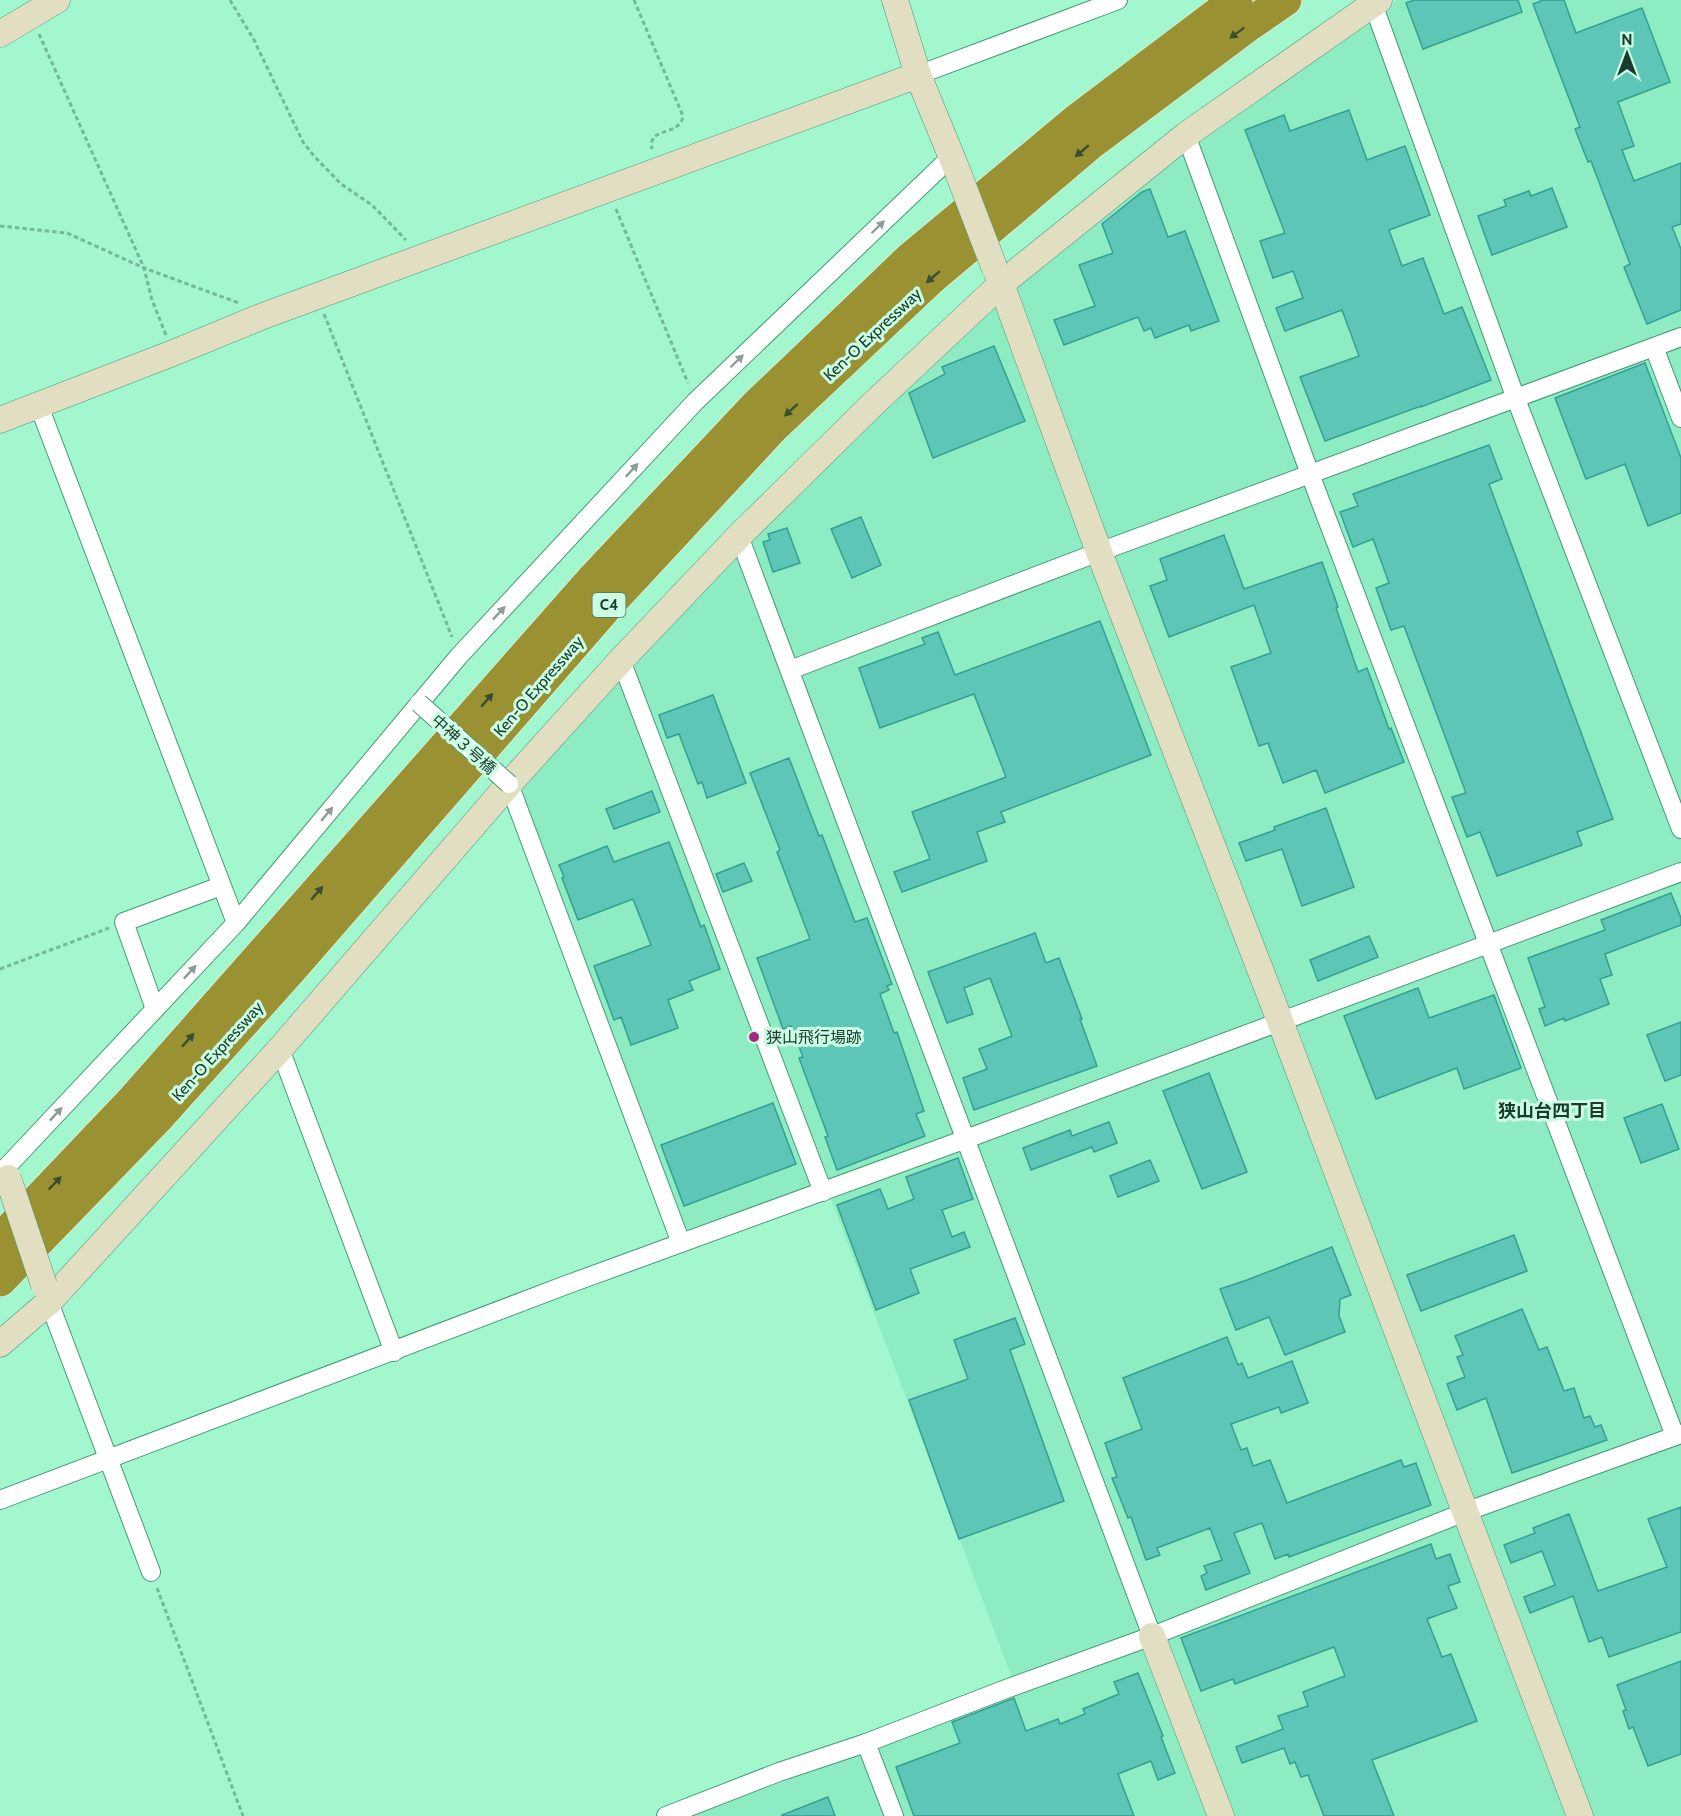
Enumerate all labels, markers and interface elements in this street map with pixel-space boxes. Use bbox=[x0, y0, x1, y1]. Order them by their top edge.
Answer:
north arrow bbox=[1597, 24, 1657, 84]
one-way arrow bbox=[1230, 27, 1245, 39]
text: N bbox=[1621, 30, 1633, 49]
one-way arrow bbox=[1075, 144, 1090, 157]
one-way arrow bbox=[871, 220, 885, 234]
one-way arrow bbox=[926, 270, 941, 283]
street label: Ken-O Expressway bbox=[819, 284, 925, 385]
one-way arrow bbox=[730, 355, 744, 369]
one-way arrow bbox=[784, 403, 798, 417]
one-way arrow bbox=[624, 463, 638, 477]
road number: C4 bbox=[592, 593, 626, 617]
one-way arrow bbox=[492, 606, 505, 621]
street label: Ken-O Expressway bbox=[490, 632, 587, 740]
one-way arrow bbox=[480, 693, 493, 708]
street label: 中神３号橋 bbox=[428, 711, 500, 778]
one-way arrow bbox=[320, 807, 333, 822]
one-way arrow bbox=[310, 886, 324, 901]
one-way arrow bbox=[183, 965, 196, 980]
street label: Ken-O Expressway bbox=[168, 998, 267, 1105]
place label: 狭山飛行場跡 bbox=[766, 1028, 862, 1047]
marker: 狭山飛行場跡 bbox=[747, 1030, 761, 1044]
one-way arrow bbox=[181, 1032, 194, 1047]
district label: 狭山台四丁目 bbox=[1498, 1100, 1606, 1122]
one-way arrow bbox=[49, 1108, 63, 1122]
one-way arrow bbox=[48, 1175, 62, 1190]

